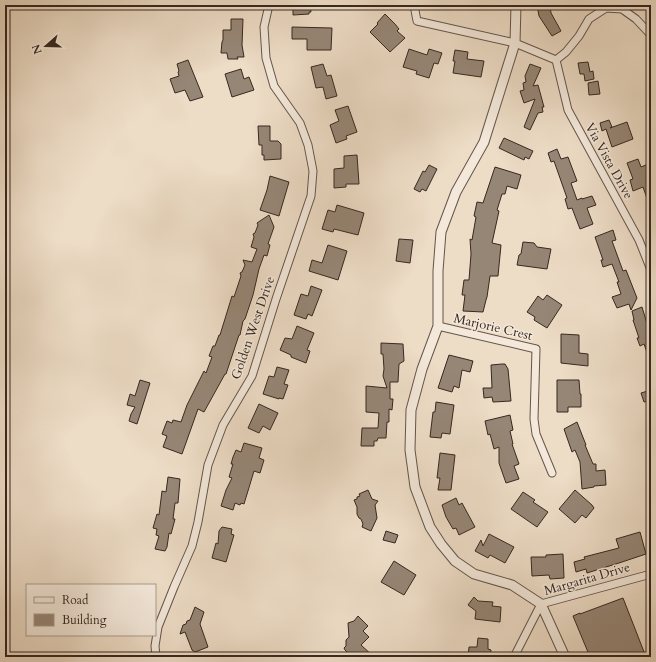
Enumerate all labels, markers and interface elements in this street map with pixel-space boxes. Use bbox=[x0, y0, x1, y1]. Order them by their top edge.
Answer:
north arrow bbox=[26, 26, 66, 66]
text: N bbox=[28, 42, 46, 56]
street label: Via Vista Drive bbox=[581, 120, 637, 202]
street label: Golden West Drive bbox=[227, 274, 279, 382]
street label: Marjorie Crest bbox=[452, 309, 534, 345]
street label: Margarita Drive bbox=[542, 558, 632, 600]
legend bbox=[26, 584, 156, 636]
text: Road bbox=[62, 592, 89, 608]
text: Building bbox=[62, 612, 107, 628]

